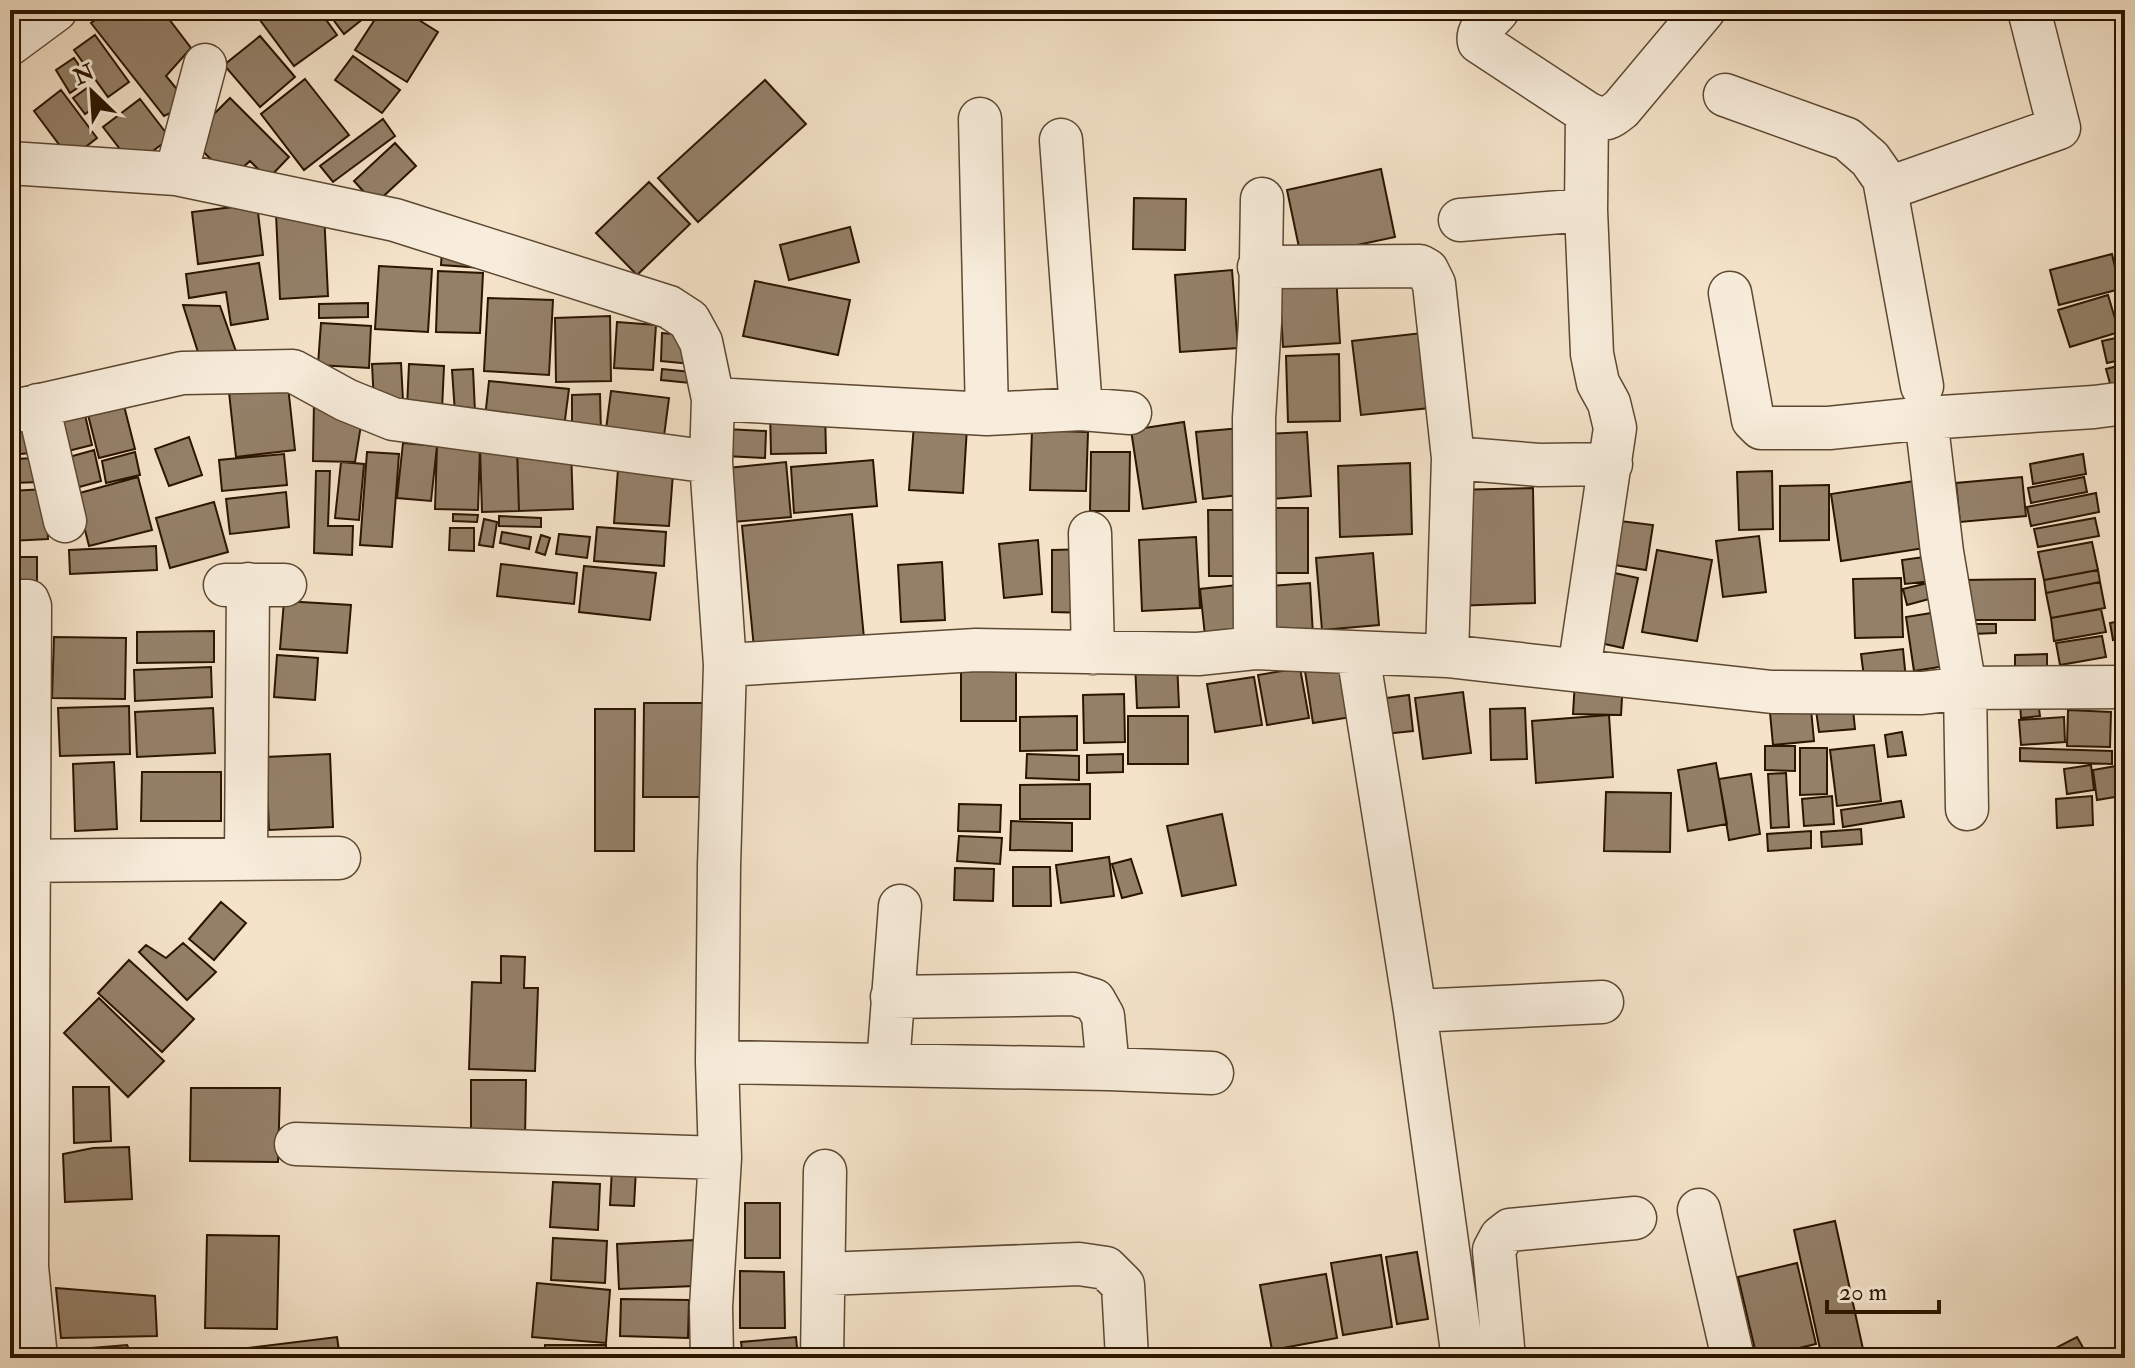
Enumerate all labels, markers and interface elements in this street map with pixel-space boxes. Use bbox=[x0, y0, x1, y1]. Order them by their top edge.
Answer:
north arrow bbox=[52, 52, 132, 132]
text: N bbox=[68, 58, 99, 92]
scale bar bbox=[1827, 1264, 1939, 1314]
text: 20 m bbox=[1839, 1277, 1888, 1308]

